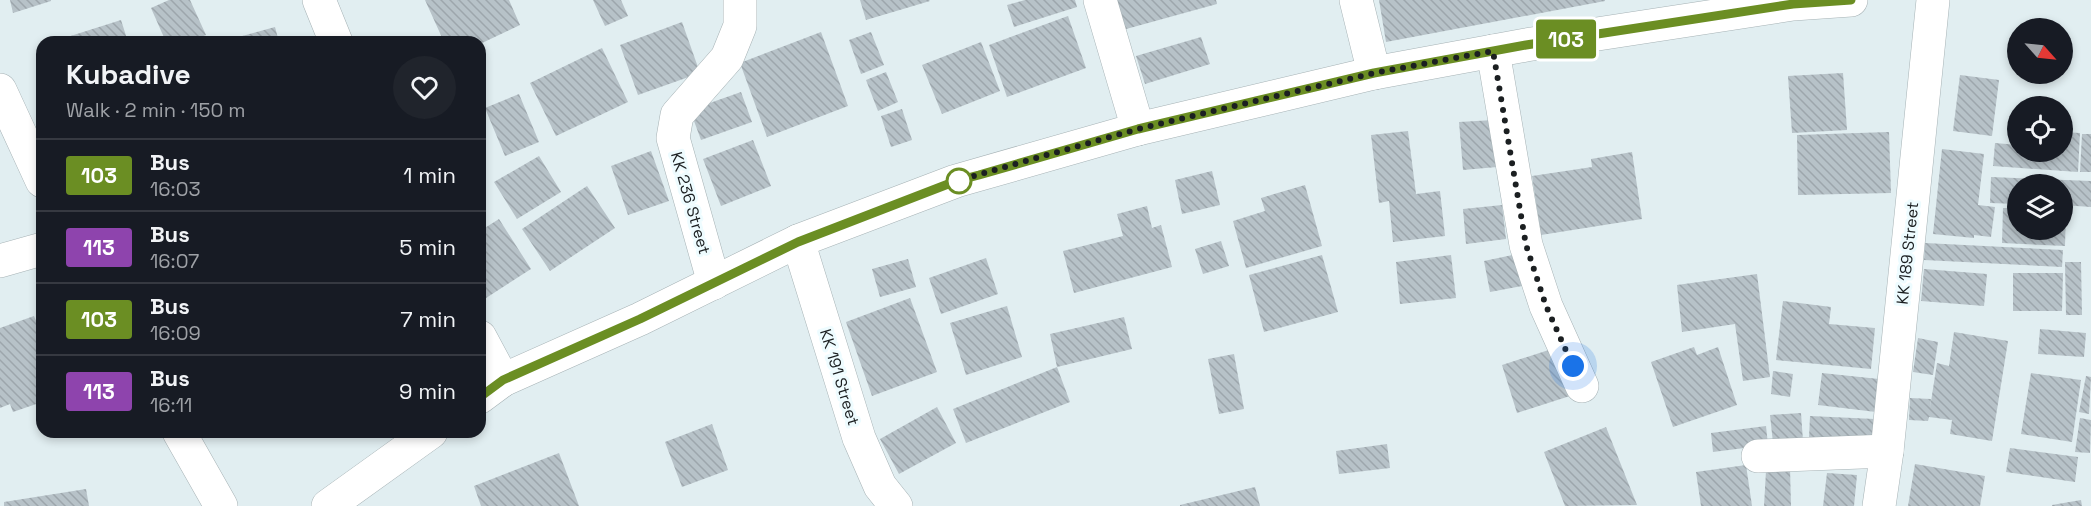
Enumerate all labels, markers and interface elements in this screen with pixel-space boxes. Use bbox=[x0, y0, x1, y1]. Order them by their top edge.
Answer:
north arrow bbox=[2007, 18, 2073, 84]
map controls bbox=[2007, 18, 2073, 240]
line badge: 103 bbox=[1532, 20, 1600, 58]
text: 103 bbox=[1548, 26, 1584, 53]
text: Kubadive bbox=[66, 56, 191, 92]
button: heart bbox=[393, 56, 456, 119]
button: locate bbox=[2007, 96, 2073, 162]
text: Walk · 2 min · 150 m bbox=[66, 97, 246, 123]
text: Bus bbox=[150, 148, 190, 176]
street label: KK 236 Street bbox=[666, 149, 715, 257]
text: 1 min bbox=[403, 161, 456, 189]
text: 103 bbox=[81, 162, 117, 189]
unlabelled marker bbox=[946, 168, 972, 194]
button: layers bbox=[2007, 174, 2073, 240]
text: 16:03 bbox=[150, 176, 201, 202]
street label: KK 189 Street bbox=[1892, 201, 1923, 305]
text: Bus bbox=[150, 220, 190, 248]
text: 5 min bbox=[399, 233, 456, 261]
text: 113 bbox=[83, 234, 115, 261]
text: 16:07 bbox=[150, 248, 199, 274]
text: Bus bbox=[150, 292, 190, 320]
text: 7 min bbox=[400, 305, 456, 333]
text: 103 bbox=[81, 306, 117, 333]
text: 16:09 bbox=[150, 320, 201, 346]
street label: KK 191 Street bbox=[815, 326, 864, 428]
your location bbox=[1558, 351, 1588, 381]
text: Bus bbox=[150, 364, 190, 392]
text: 9 min bbox=[399, 377, 456, 405]
text: 113 bbox=[83, 378, 115, 405]
text: 16:11 bbox=[150, 392, 192, 418]

